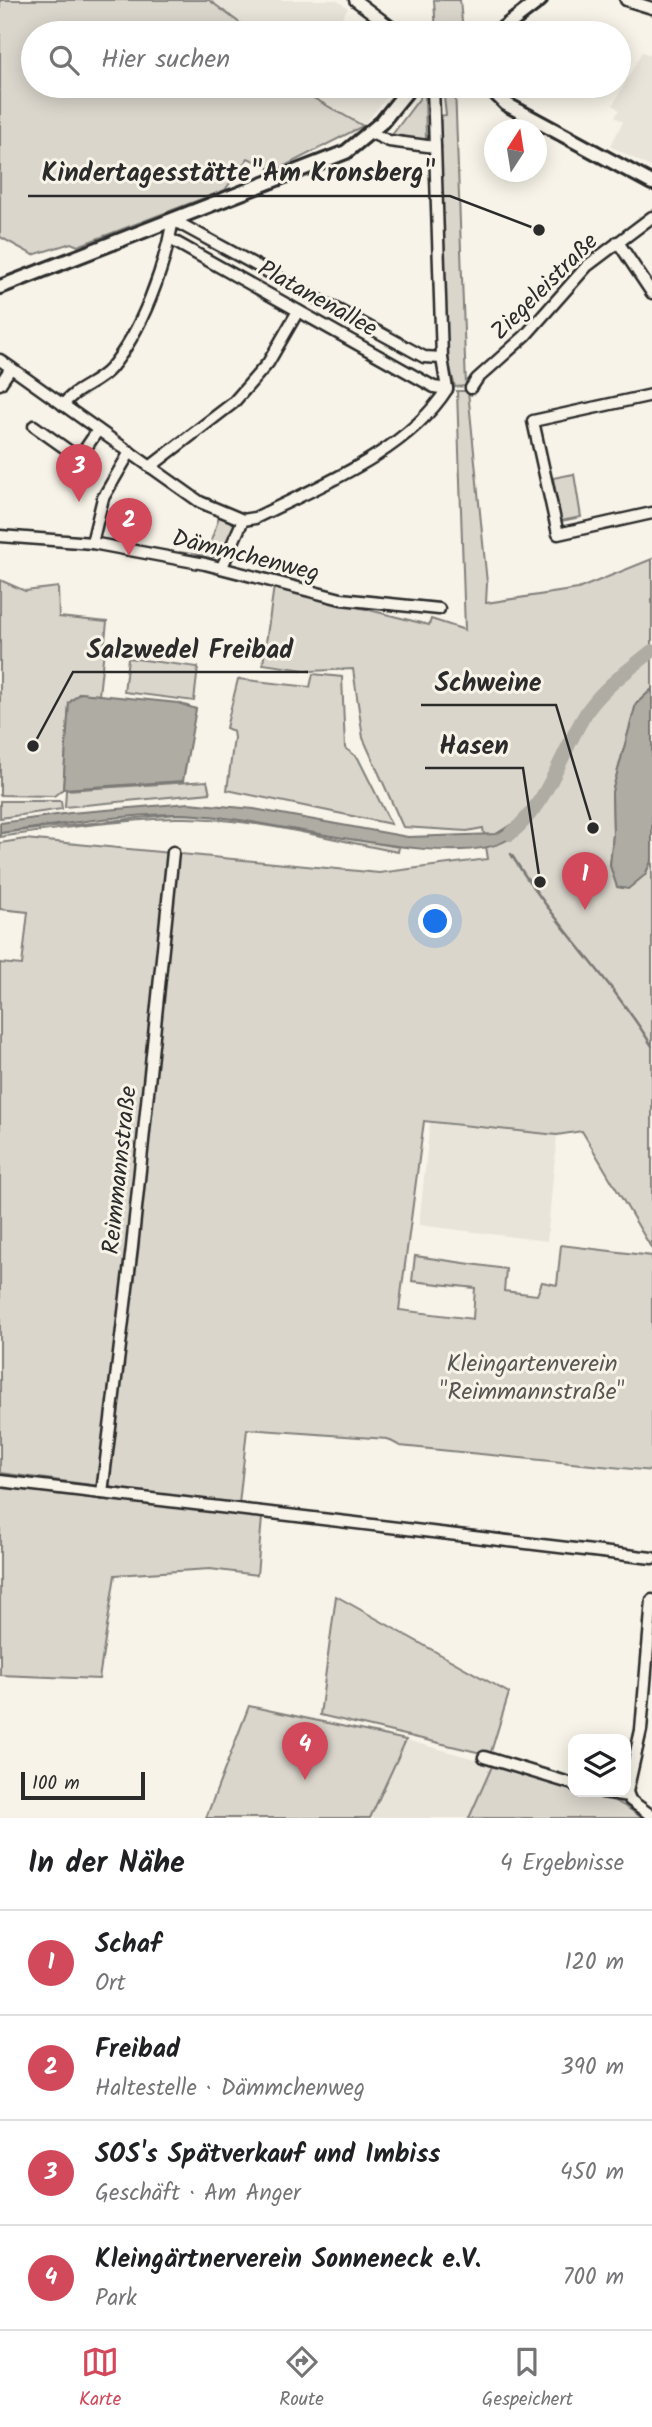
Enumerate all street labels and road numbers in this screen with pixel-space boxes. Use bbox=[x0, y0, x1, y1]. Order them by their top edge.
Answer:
street label: Ziegeleistraße bbox=[482, 224, 608, 350]
street label: Platanenallee bbox=[250, 250, 384, 348]
street label: Dämmchenweg bbox=[168, 519, 323, 594]
street label: Reimmannstraße bbox=[92, 1084, 149, 1256]

